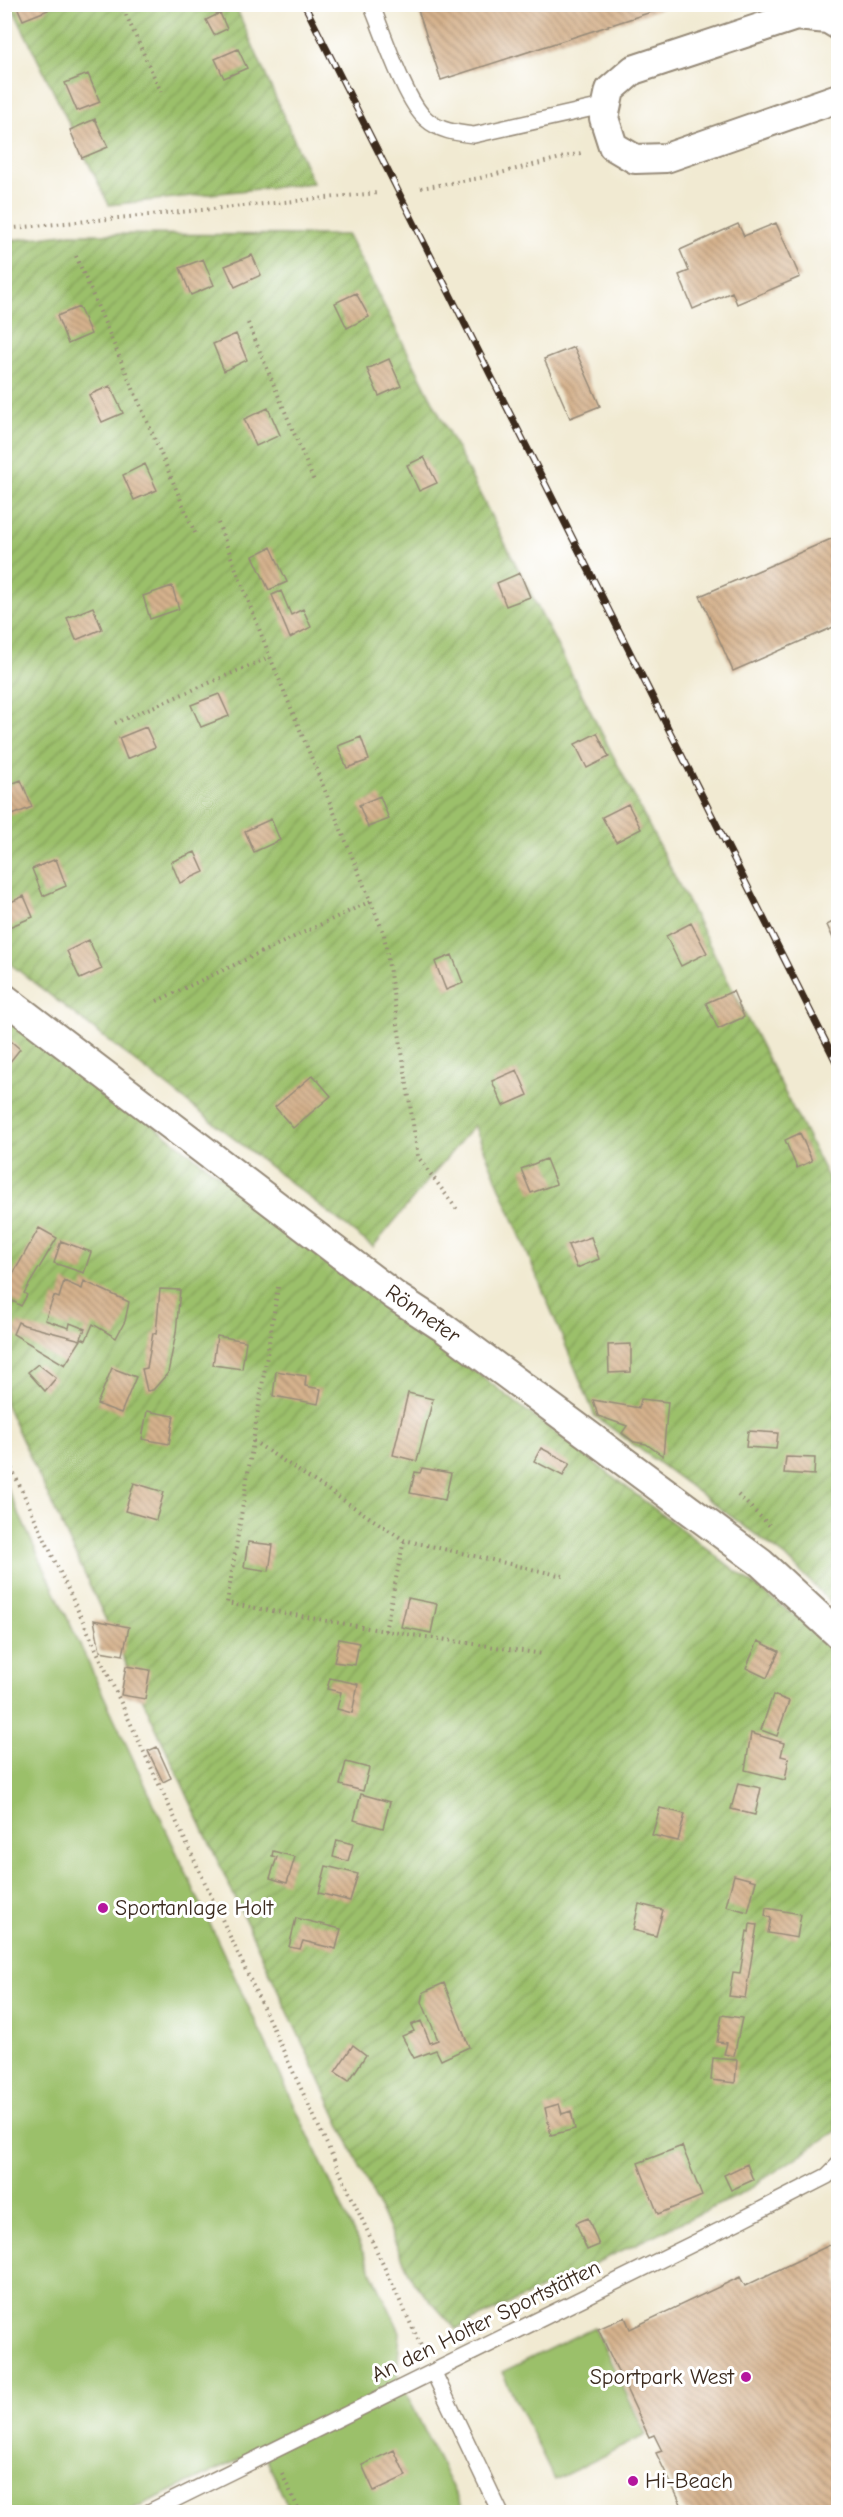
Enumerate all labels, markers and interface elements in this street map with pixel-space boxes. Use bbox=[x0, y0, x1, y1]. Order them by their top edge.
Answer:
street label: Rönneter bbox=[381, 1279, 466, 1349]
place label: Sportanlage Holt bbox=[115, 1895, 274, 1921]
marker: Sportanlage Holt bbox=[96, 1901, 110, 1915]
street label: An den Holter Sportstätten bbox=[367, 2254, 605, 2388]
place label: Sportpark West bbox=[590, 2364, 735, 2390]
marker: Sportpark West bbox=[739, 2370, 753, 2384]
place label: Hi-Beach bbox=[645, 2468, 733, 2494]
marker: Hi-Beach bbox=[626, 2474, 640, 2488]

